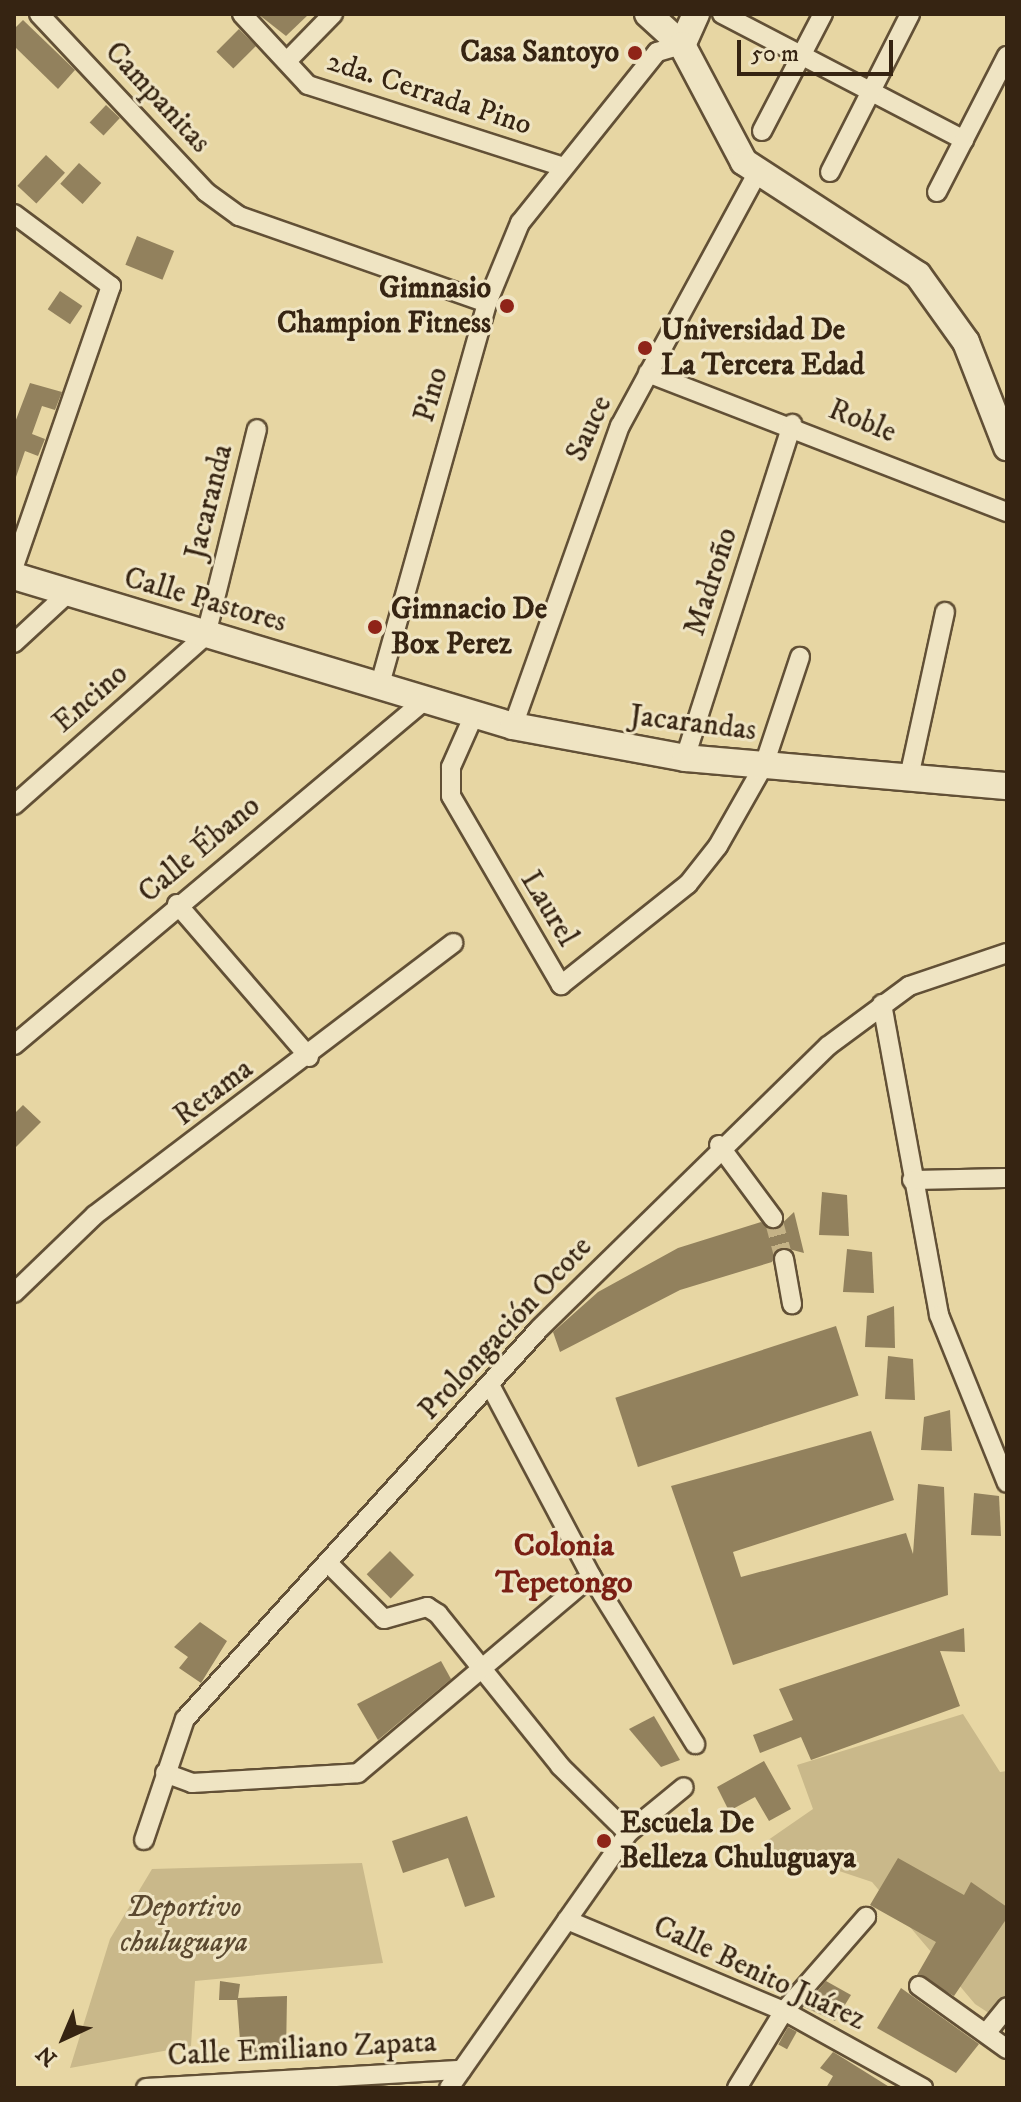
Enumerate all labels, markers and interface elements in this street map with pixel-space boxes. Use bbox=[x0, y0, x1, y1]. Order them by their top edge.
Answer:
scale bar bbox=[741, 24, 897, 74]
street label: Campanitas bbox=[97, 35, 217, 161]
place label: Casa Santoyo bbox=[460, 35, 619, 71]
text: 50 m bbox=[751, 39, 799, 69]
street label: 2da. Cerrada Pino bbox=[322, 44, 536, 144]
marker: Casa Santoyo bbox=[626, 44, 644, 62]
place label: Gimnasio Champion Fitness bbox=[277, 271, 491, 342]
marker: Gimnasio Champion Fitness bbox=[498, 297, 516, 315]
place label: Universidad De La Tercera Edad bbox=[661, 313, 865, 384]
marker: Universidad De La Tercera Edad bbox=[636, 339, 654, 357]
street label: Pino bbox=[407, 363, 457, 427]
street label: Sauce bbox=[559, 390, 621, 468]
street label: Roble bbox=[823, 392, 901, 452]
street label: Jacaranda bbox=[178, 441, 242, 563]
street label: Madroño bbox=[678, 524, 746, 640]
street label: Calle Pastores bbox=[120, 561, 290, 641]
place label: Gimnacio De Box Perez bbox=[391, 592, 547, 662]
marker: Gimnacio De Box Perez bbox=[366, 618, 384, 636]
street label: Encino bbox=[46, 657, 136, 741]
street label: Jacarandas bbox=[628, 698, 758, 750]
street label: Calle Ébano bbox=[132, 789, 268, 911]
street label: Laurel bbox=[512, 865, 584, 953]
street label: Retama bbox=[167, 1052, 261, 1134]
street label: Prolongación Ocote bbox=[412, 1230, 600, 1428]
district label: Colonia Tepetongo bbox=[495, 1528, 633, 1603]
place label: Escuela De Belleza Chuluguaya bbox=[620, 1806, 856, 1876]
marker: Escuela De Belleza Chuluguaya bbox=[595, 1832, 613, 1850]
park label: Deportivo chuluguaya bbox=[120, 1890, 248, 1960]
street label: Calle Benito Juárez bbox=[647, 1909, 871, 2039]
north arrow bbox=[24, 1998, 104, 2078]
street label: Calle Emiliano Zapata bbox=[167, 2025, 437, 2075]
text: N bbox=[31, 2040, 63, 2072]

